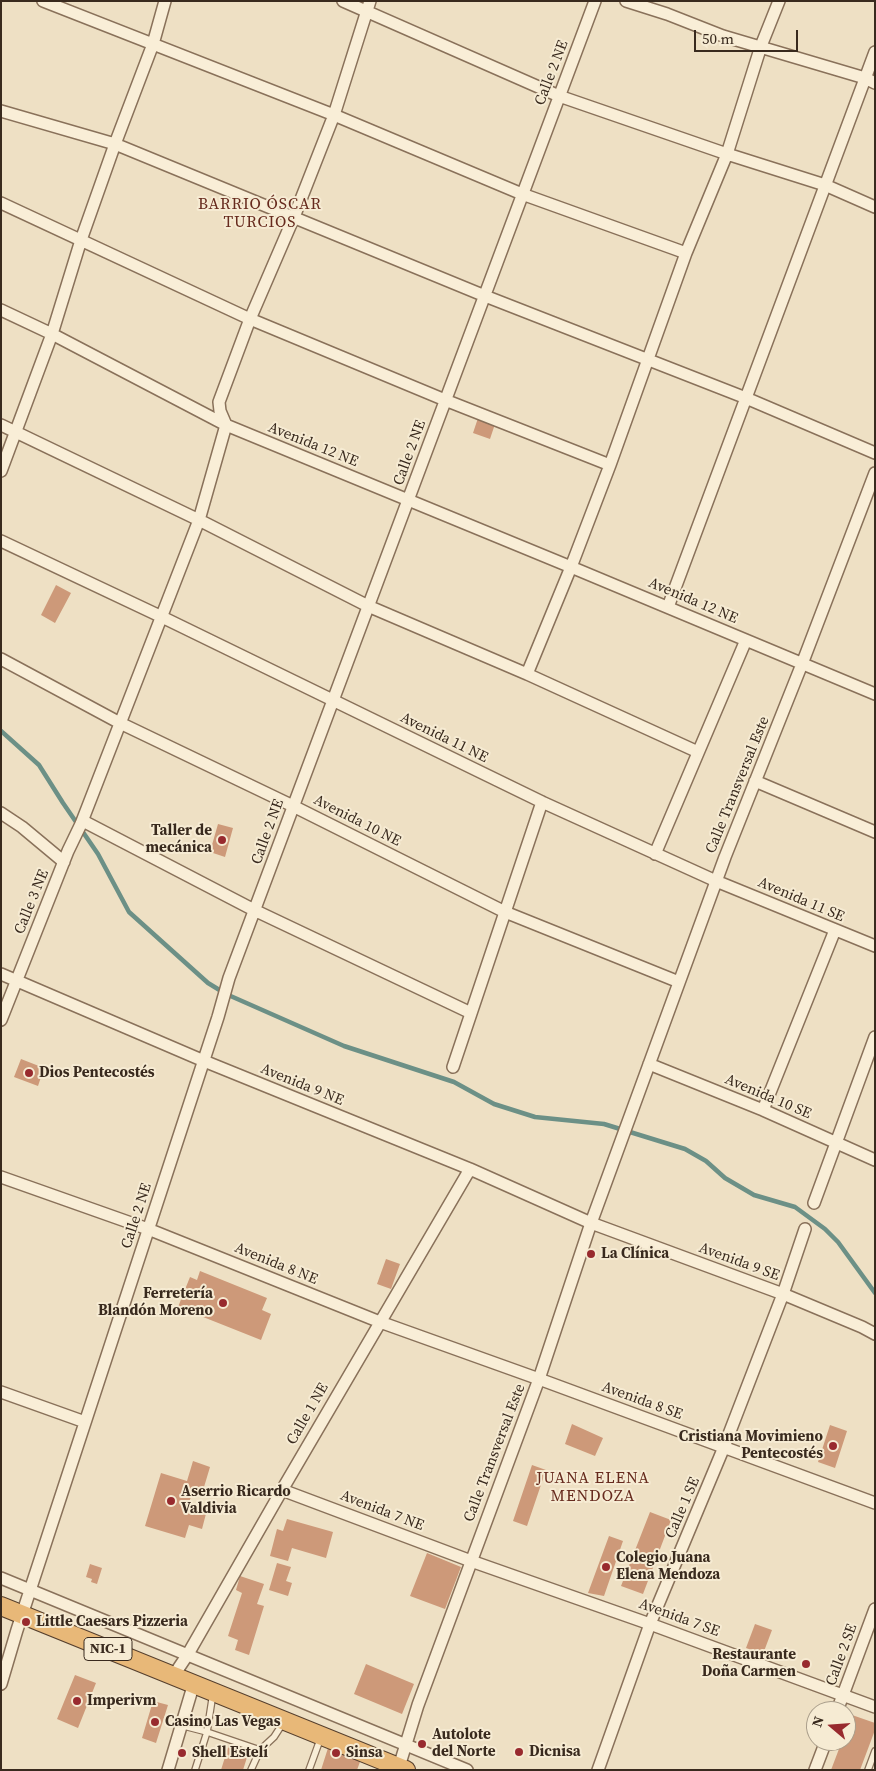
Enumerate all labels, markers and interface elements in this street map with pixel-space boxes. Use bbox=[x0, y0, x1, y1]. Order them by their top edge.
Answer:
scale bar bbox=[696, 20, 800, 52]
text: 50 m bbox=[702, 28, 734, 49]
street label: Calle 2 NE bbox=[531, 38, 573, 108]
district label: BARRIO ÓSCAR TURCIOS bbox=[197, 195, 323, 233]
street label: Calle 2 NE bbox=[390, 418, 430, 488]
street label: Avenida 12 NE bbox=[265, 419, 361, 471]
street label: Avenida 12 NE bbox=[646, 574, 740, 628]
street label: Avenida 11 NE bbox=[397, 709, 491, 767]
street label: Calle Transversal Este bbox=[702, 714, 774, 856]
street label: Avenida 10 NE bbox=[310, 791, 404, 851]
street label: Calle 2 NE bbox=[248, 797, 288, 867]
place label: Taller de mecánica bbox=[146, 822, 212, 857]
marker: Taller de mecánica bbox=[216, 834, 228, 846]
street label: Calle 3 NE bbox=[11, 867, 53, 937]
street label: Avenida 11 SE bbox=[755, 874, 847, 926]
street label: Avenida 9 NE bbox=[258, 1060, 346, 1110]
place label: Dios Pentecostés bbox=[39, 1064, 155, 1082]
marker: Dios Pentecostés bbox=[23, 1067, 35, 1079]
street label: Avenida 10 SE bbox=[722, 1071, 814, 1123]
street label: Calle 2 NE bbox=[118, 1181, 156, 1251]
street label: Avenida 8 NE bbox=[232, 1239, 320, 1289]
street label: Avenida 9 SE bbox=[696, 1239, 782, 1285]
place label: La Clínica bbox=[601, 1245, 669, 1263]
marker: La Clínica bbox=[585, 1248, 597, 1260]
place label: Ferretería Blandón Moreno bbox=[98, 1285, 213, 1320]
marker: Ferretería Blandón Moreno bbox=[217, 1297, 229, 1309]
street label: Avenida 8 SE bbox=[599, 1378, 685, 1424]
street label: Calle 1 NE bbox=[283, 1380, 333, 1448]
street label: Calle Transversal Este bbox=[460, 1381, 530, 1525]
place label: Cristiana Movimieno Pentecostés bbox=[679, 1428, 823, 1463]
marker: Cristiana Movimieno Pentecostés bbox=[827, 1440, 839, 1452]
district label: JUANA ELENA MENDOZA bbox=[535, 1469, 651, 1507]
street label: Calle 1 SE bbox=[662, 1475, 704, 1541]
place label: Aserrio Ricardo Valdivia bbox=[181, 1483, 291, 1518]
street label: Avenida 7 NE bbox=[338, 1487, 426, 1535]
marker: Aserrio Ricardo Valdivia bbox=[165, 1495, 177, 1507]
place label: Colegio Juana Elena Mendoza bbox=[616, 1549, 720, 1584]
marker: Colegio Juana Elena Mendoza bbox=[600, 1561, 612, 1573]
street label: Avenida 7 SE bbox=[636, 1595, 722, 1641]
place label: Little Caesars Pizzeria bbox=[36, 1613, 188, 1631]
marker: Little Caesars Pizzeria bbox=[20, 1616, 32, 1628]
street label: Calle 2 SE bbox=[822, 1621, 862, 1689]
road number: NIC-1 bbox=[84, 1638, 132, 1660]
place label: Restaurante Doña Carmen bbox=[702, 1646, 796, 1681]
marker: Restaurante Doña Carmen bbox=[800, 1658, 812, 1670]
place label: Imperivm bbox=[87, 1692, 156, 1710]
marker: Imperivm bbox=[71, 1695, 83, 1707]
north arrow bbox=[806, 1701, 856, 1751]
place label: Casino Las Vegas bbox=[165, 1713, 281, 1731]
text: N bbox=[807, 1714, 829, 1730]
marker: Casino Las Vegas bbox=[149, 1716, 161, 1728]
place label: Autolote del Norte bbox=[432, 1726, 496, 1761]
marker: Autolote del Norte bbox=[416, 1738, 428, 1750]
place label: Dicnisa bbox=[529, 1743, 581, 1761]
place label: Shell Estelí bbox=[192, 1744, 268, 1762]
place label: Sinsa bbox=[346, 1744, 383, 1762]
marker: Dicnisa bbox=[513, 1746, 525, 1758]
marker: Shell Estelí bbox=[176, 1747, 188, 1759]
marker: Sinsa bbox=[330, 1747, 342, 1759]

